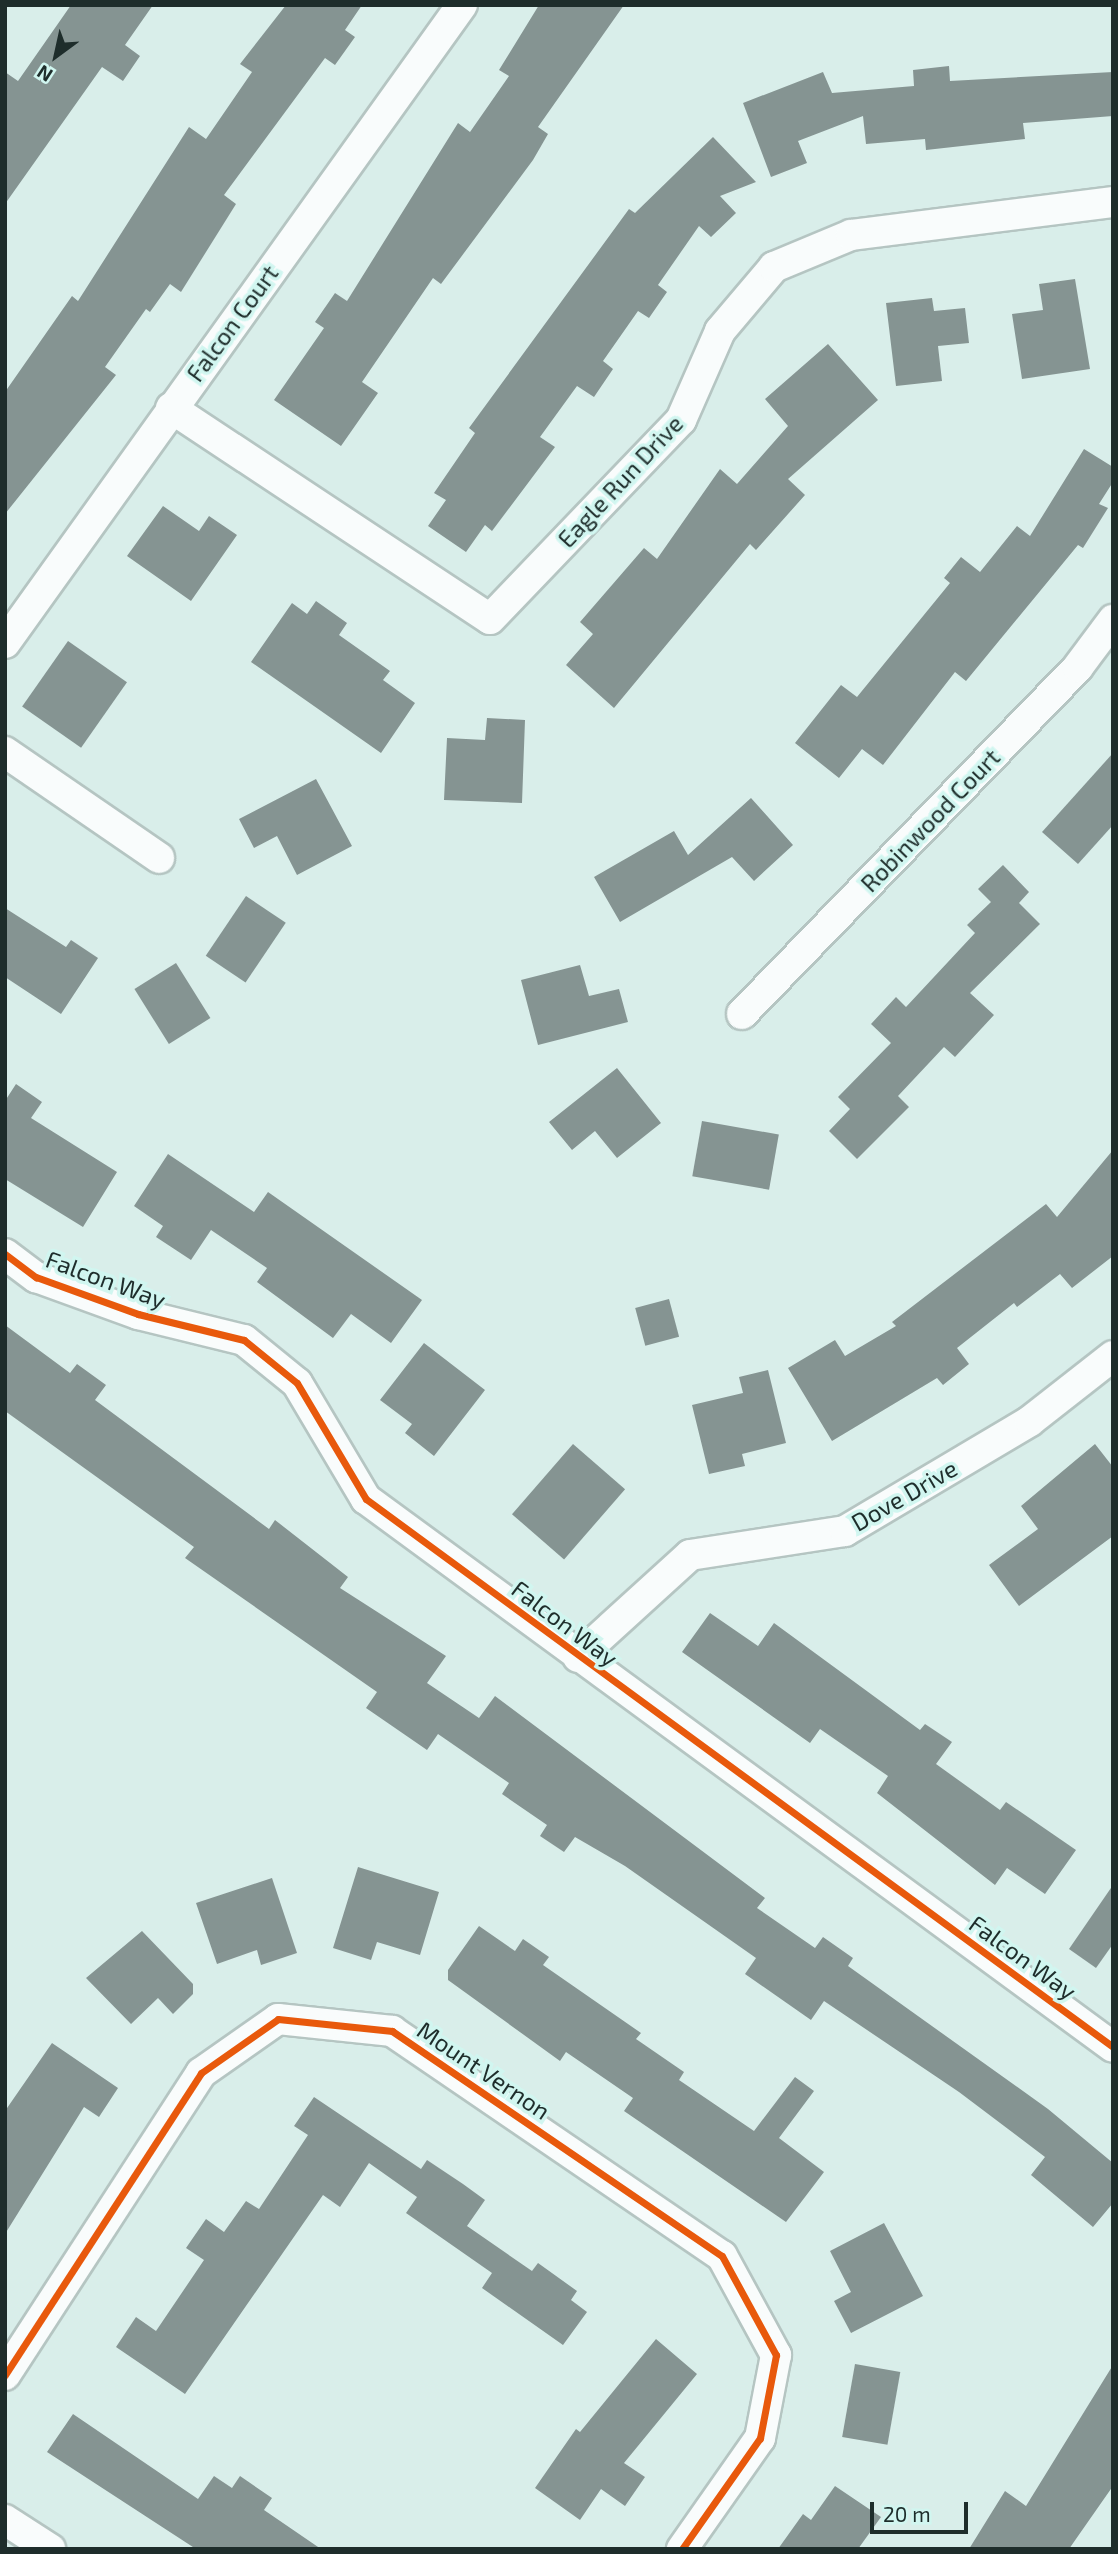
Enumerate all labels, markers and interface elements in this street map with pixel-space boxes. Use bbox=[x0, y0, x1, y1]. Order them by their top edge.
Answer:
north arrow bbox=[21, 21, 91, 91]
text: N bbox=[32, 61, 56, 87]
street label: Falcon Court bbox=[180, 259, 284, 387]
street label: Eagle Run Drive bbox=[551, 409, 689, 553]
street label: Robinwood Court bbox=[854, 742, 1006, 898]
street label: Falcon Way bbox=[42, 1244, 170, 1314]
street label: Dove Drive bbox=[846, 1453, 962, 1537]
street label: Falcon Way bbox=[506, 1574, 624, 1672]
street label: Falcon Way bbox=[964, 1908, 1082, 2006]
street label: Mount Vernon bbox=[412, 2015, 556, 2125]
scale bar bbox=[873, 2488, 971, 2532]
text: 20 m bbox=[883, 2501, 931, 2526]

